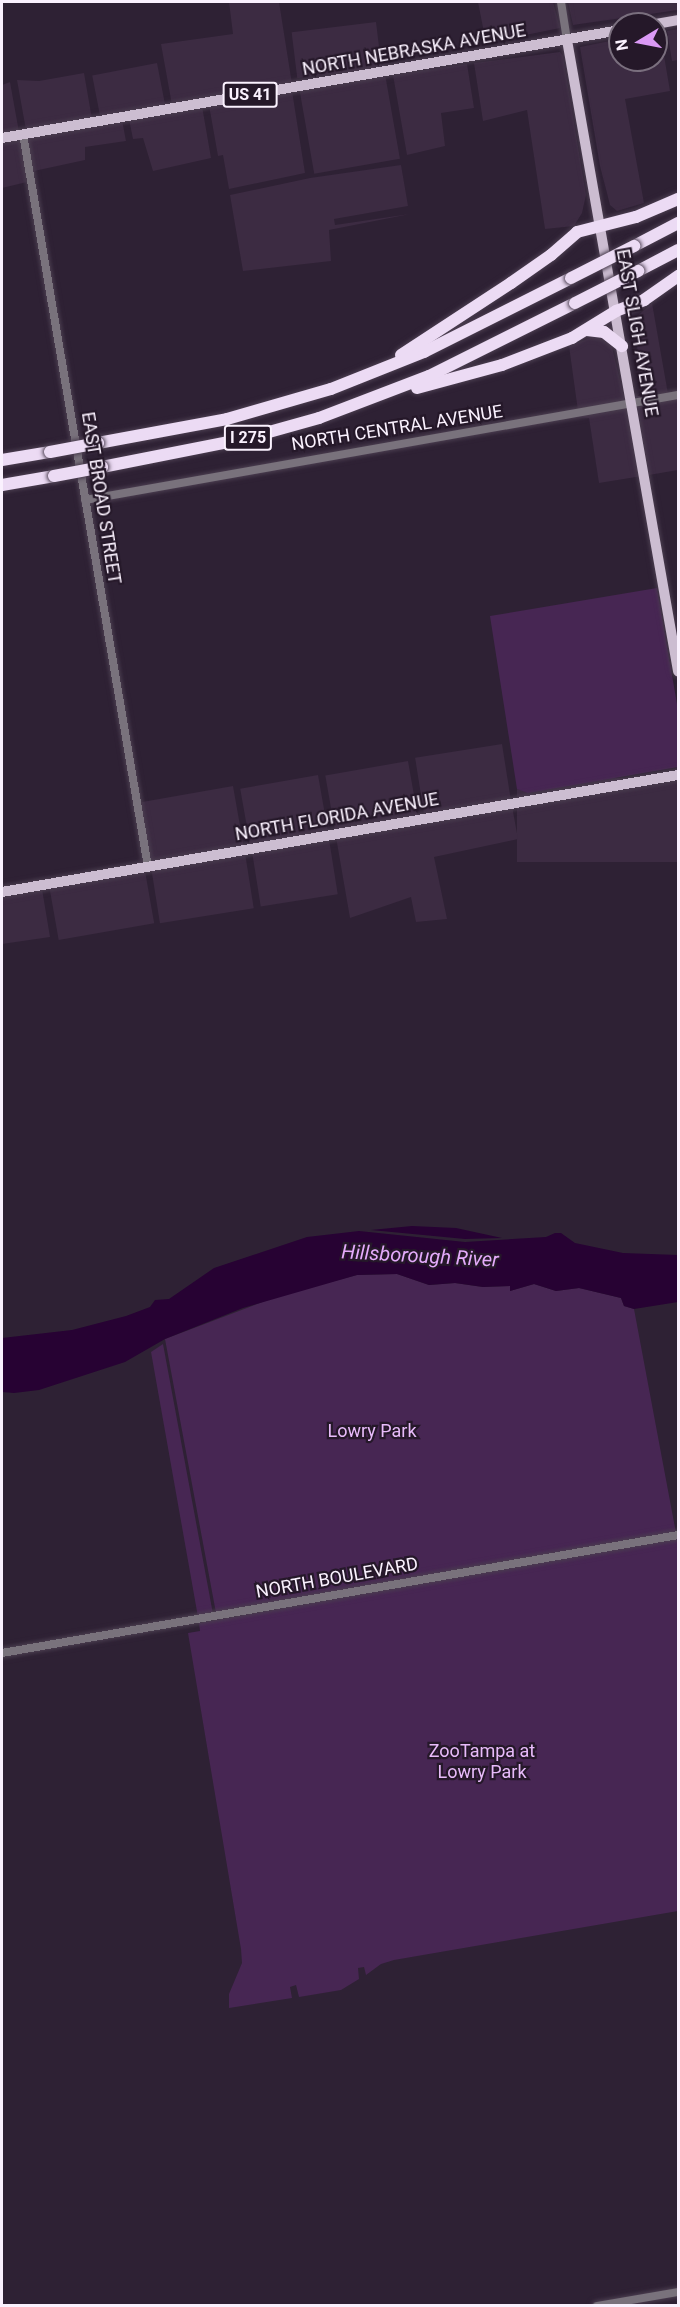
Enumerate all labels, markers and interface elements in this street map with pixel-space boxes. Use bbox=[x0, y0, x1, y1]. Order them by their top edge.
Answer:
north arrow bbox=[608, 12, 668, 72]
street label: NORTH NEBRASKA AVENUE bbox=[301, 20, 527, 80]
text: N bbox=[611, 38, 632, 52]
road number: US 41 bbox=[222, 82, 278, 108]
street label: EAST SLIGH AVENUE bbox=[612, 247, 662, 419]
street label: NORTH CENTRAL AVENUE bbox=[290, 401, 504, 455]
street label: EAST BROAD STREET bbox=[77, 410, 125, 586]
road number: I 275 bbox=[222, 425, 274, 451]
street label: NORTH FLORIDA AVENUE bbox=[234, 788, 440, 846]
water label: Hillsborough River bbox=[341, 1240, 499, 1272]
park label: Lowry Park bbox=[328, 1420, 416, 1442]
street label: NORTH BOULEVARD bbox=[254, 1553, 420, 1603]
park label: ZooTampa at Lowry Park bbox=[429, 1741, 535, 1784]

